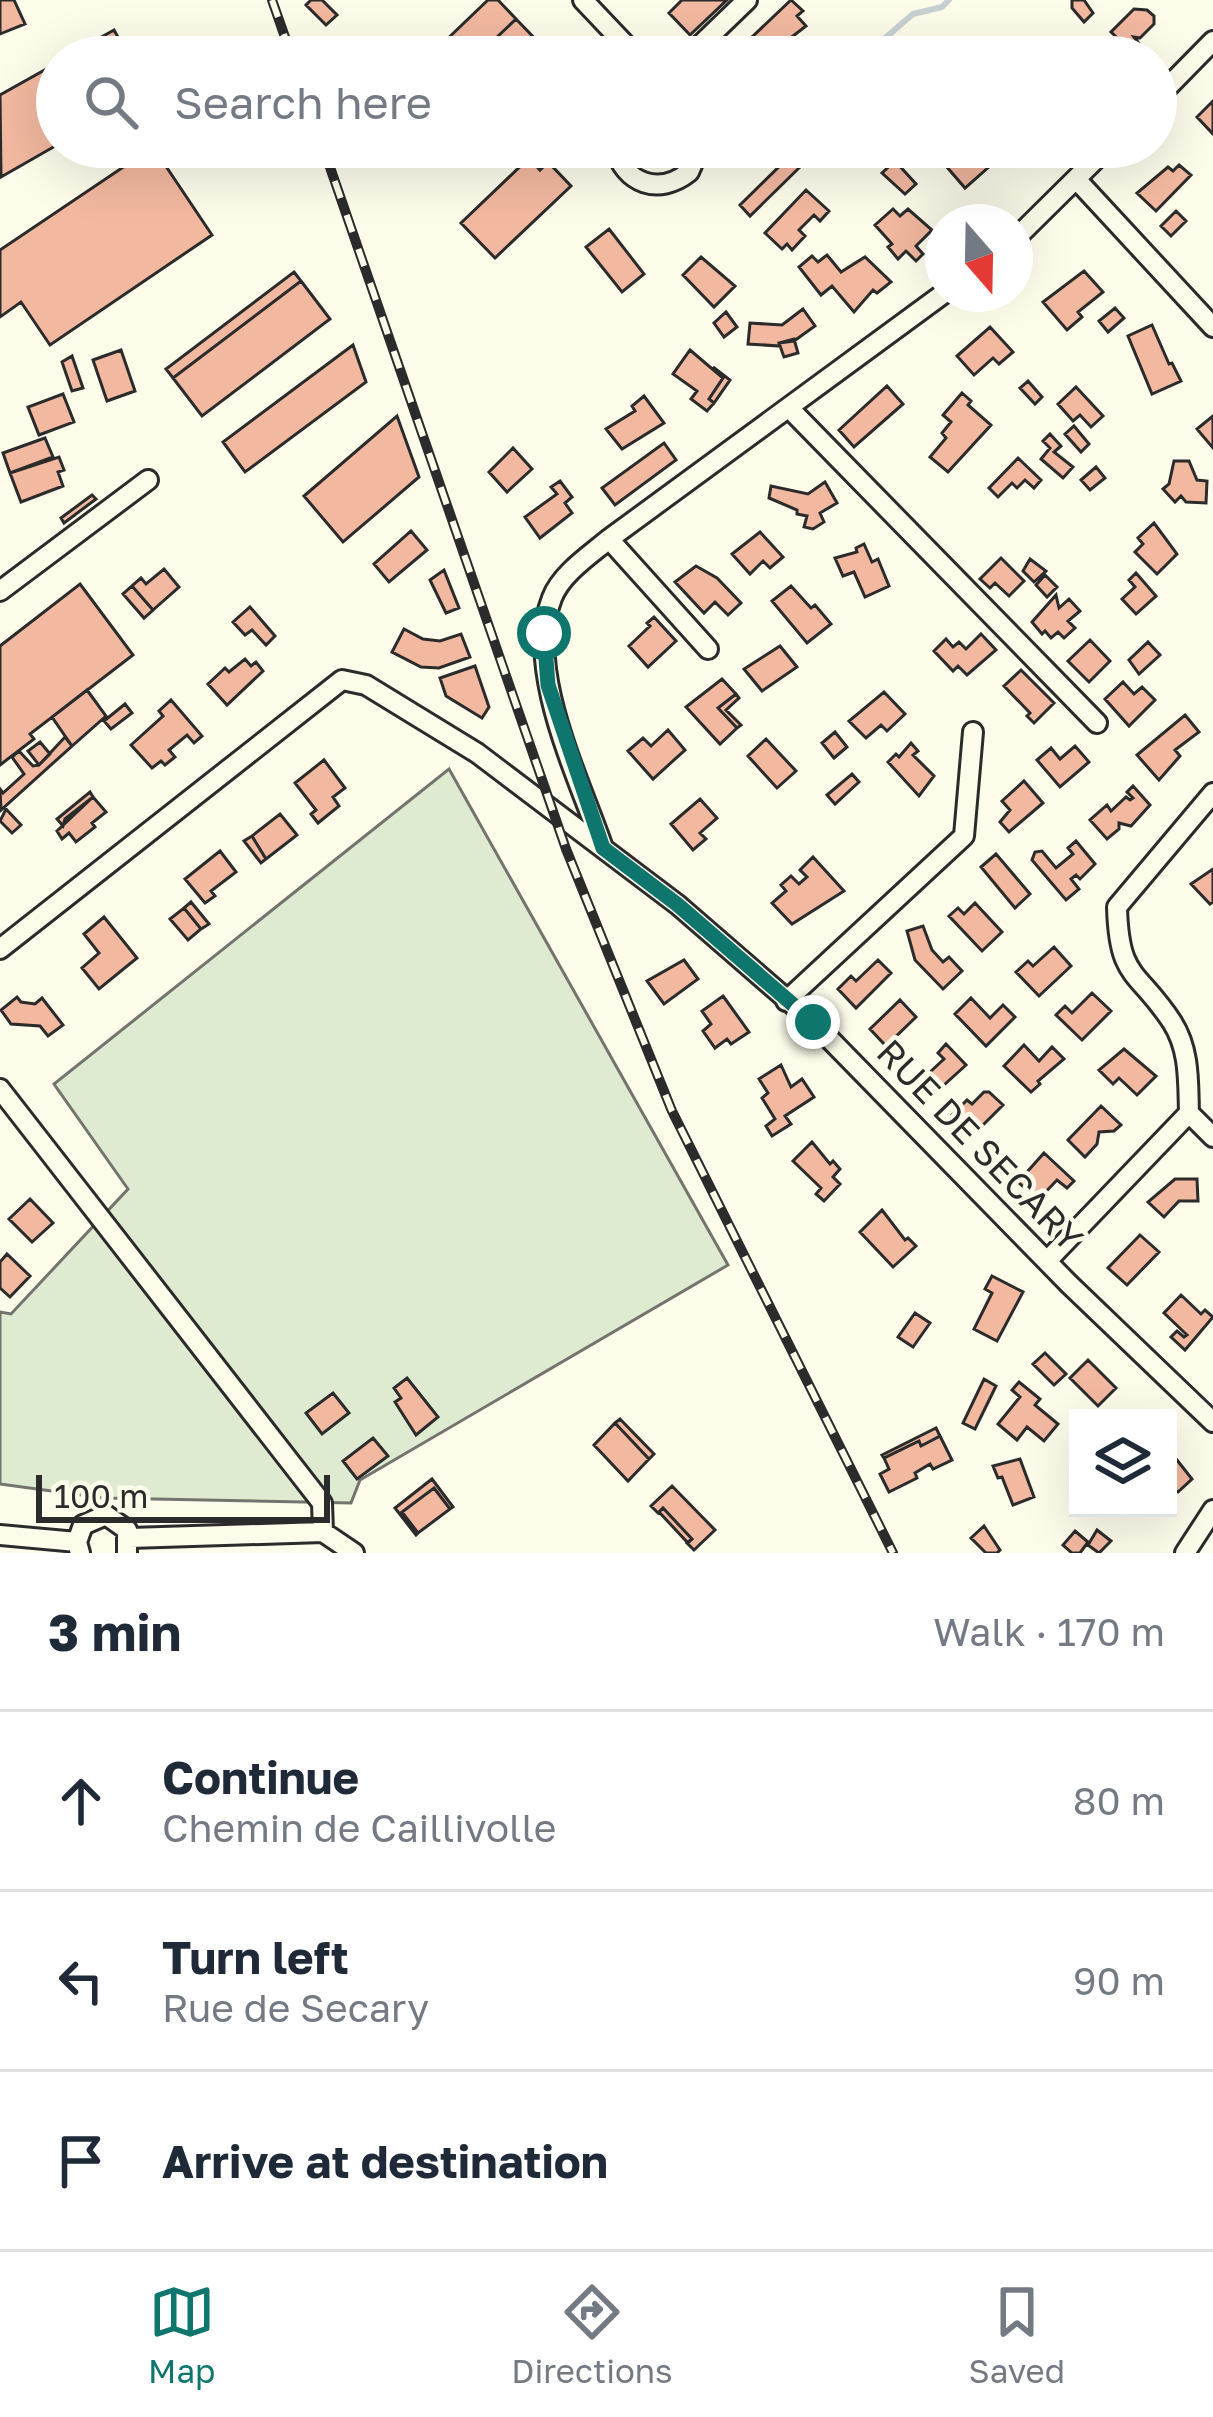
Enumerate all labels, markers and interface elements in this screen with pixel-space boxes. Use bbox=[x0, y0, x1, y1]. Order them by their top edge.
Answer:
search box bbox=[36, 36, 1177, 168]
icon: search bbox=[78, 69, 144, 135]
text: Search here bbox=[174, 75, 432, 129]
north arrow bbox=[925, 204, 1033, 312]
route start bbox=[517, 606, 571, 660]
route end bbox=[786, 995, 840, 1049]
street label: RUE DE SECARY bbox=[869, 1030, 1092, 1259]
map controls bbox=[1069, 1409, 1177, 1517]
button: layers bbox=[1069, 1409, 1177, 1517]
scale bar bbox=[36, 1469, 330, 1522]
text: 100 m bbox=[54, 1476, 148, 1515]
text: 3 min bbox=[48, 1601, 181, 1662]
text: Walk · 170 m bbox=[933, 1608, 1165, 1655]
text: Continue bbox=[162, 1750, 359, 1804]
icon: ahead bbox=[48, 1768, 114, 1834]
text: 80 m bbox=[1073, 1777, 1165, 1824]
text: Chemin de Caillivolle bbox=[162, 1804, 556, 1851]
text: Turn left bbox=[162, 1930, 349, 1984]
icon: left bbox=[48, 1948, 114, 2014]
text: 90 m bbox=[1073, 1957, 1165, 2004]
text: Rue de Secary bbox=[162, 1984, 429, 2031]
icon: arrive bbox=[48, 2128, 114, 2194]
text: Arrive at destination bbox=[162, 2134, 608, 2188]
tab: Map bbox=[148, 2279, 215, 2390]
tab: Directions bbox=[511, 2279, 673, 2390]
tab: Saved bbox=[969, 2279, 1065, 2390]

